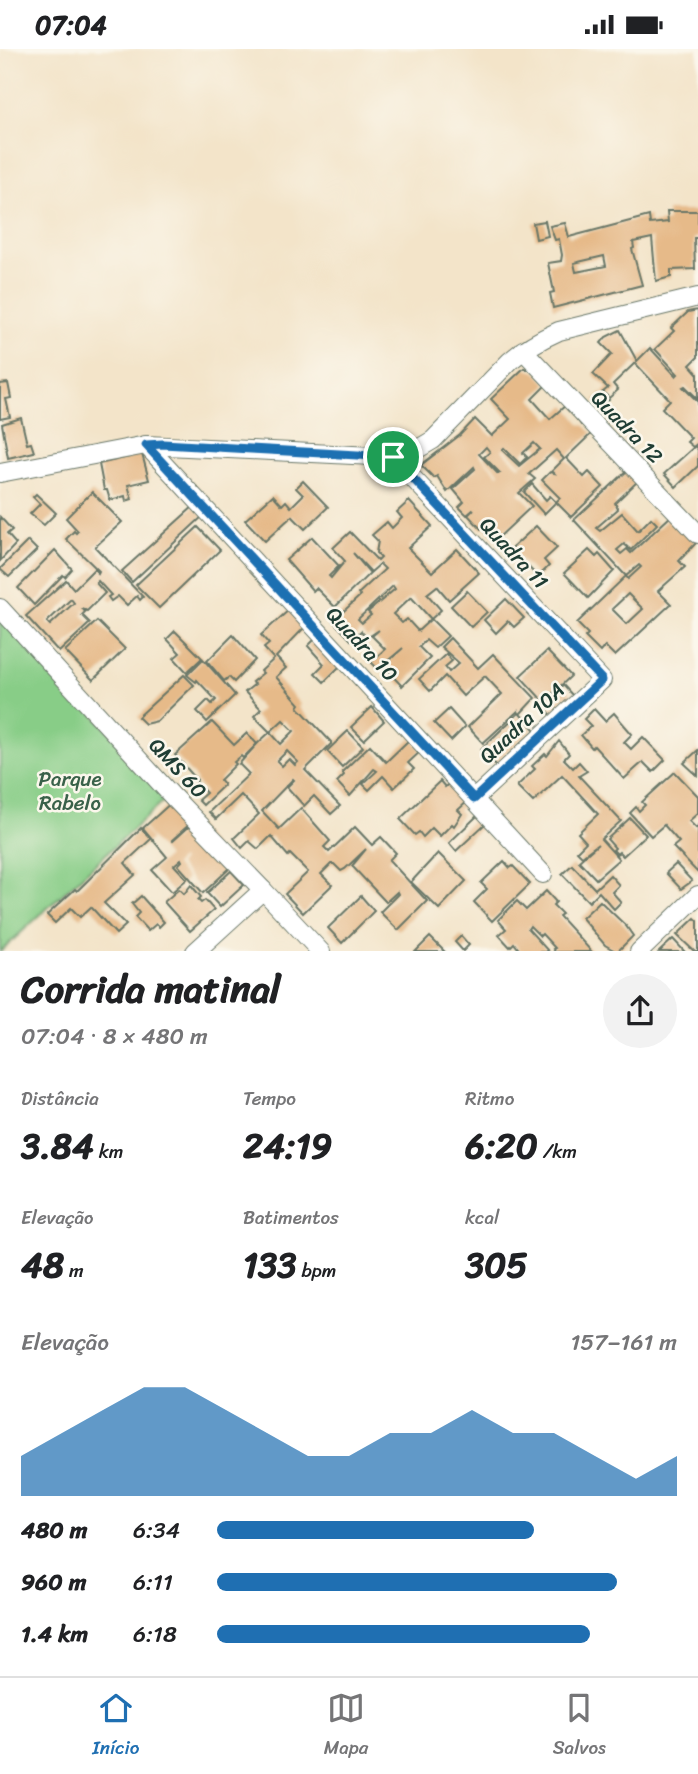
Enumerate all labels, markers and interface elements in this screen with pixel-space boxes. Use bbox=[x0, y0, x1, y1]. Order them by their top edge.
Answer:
text: 07:04 bbox=[35, 2, 107, 48]
street label: Quadra 12 bbox=[581, 381, 673, 473]
pin bbox=[363, 427, 423, 487]
icon: arrive bbox=[374, 438, 412, 476]
street label: Quadra 11 bbox=[470, 507, 558, 599]
street label: Quadra 10 bbox=[316, 597, 408, 691]
street label: Quadra 10A bbox=[470, 673, 574, 773]
street label: QMS 60 bbox=[139, 728, 217, 808]
park label: Parque Rabelo bbox=[38, 760, 102, 822]
text: Corrida matinal bbox=[21, 956, 281, 1023]
button: share bbox=[603, 974, 677, 1048]
text: 07:04 · 8 × 480 m bbox=[21, 1016, 208, 1057]
text: Distância bbox=[21, 1082, 99, 1115]
text: Tempo bbox=[243, 1082, 296, 1115]
text: Ritmo bbox=[465, 1082, 514, 1115]
text: 3.84 bbox=[21, 1115, 94, 1177]
text: 24:19 bbox=[243, 1115, 332, 1177]
text: 6:20 bbox=[465, 1115, 538, 1177]
text: km bbox=[94, 1135, 123, 1168]
text: /km bbox=[538, 1135, 577, 1168]
text: Elevação bbox=[21, 1201, 94, 1234]
text: Batimentos bbox=[243, 1201, 339, 1234]
text: kcal bbox=[465, 1201, 500, 1234]
text: 48 bbox=[21, 1234, 64, 1296]
text: 133 bbox=[243, 1234, 296, 1296]
text: 305 bbox=[465, 1234, 528, 1296]
text: m bbox=[64, 1254, 84, 1287]
text: bpm bbox=[296, 1254, 336, 1287]
text: Elevação bbox=[21, 1322, 109, 1363]
text: 157–161 m bbox=[570, 1322, 677, 1363]
text: 480 m bbox=[21, 1510, 87, 1551]
text: 6:34 bbox=[133, 1510, 180, 1551]
text: 960 m bbox=[21, 1562, 86, 1603]
text: 6:11 bbox=[133, 1562, 173, 1603]
text: 1.4 km bbox=[21, 1614, 88, 1655]
text: 6:18 bbox=[133, 1614, 177, 1655]
tab: Início bbox=[92, 1689, 140, 1764]
tab: Mapa bbox=[324, 1689, 368, 1764]
tab: Salvos bbox=[553, 1689, 606, 1764]

